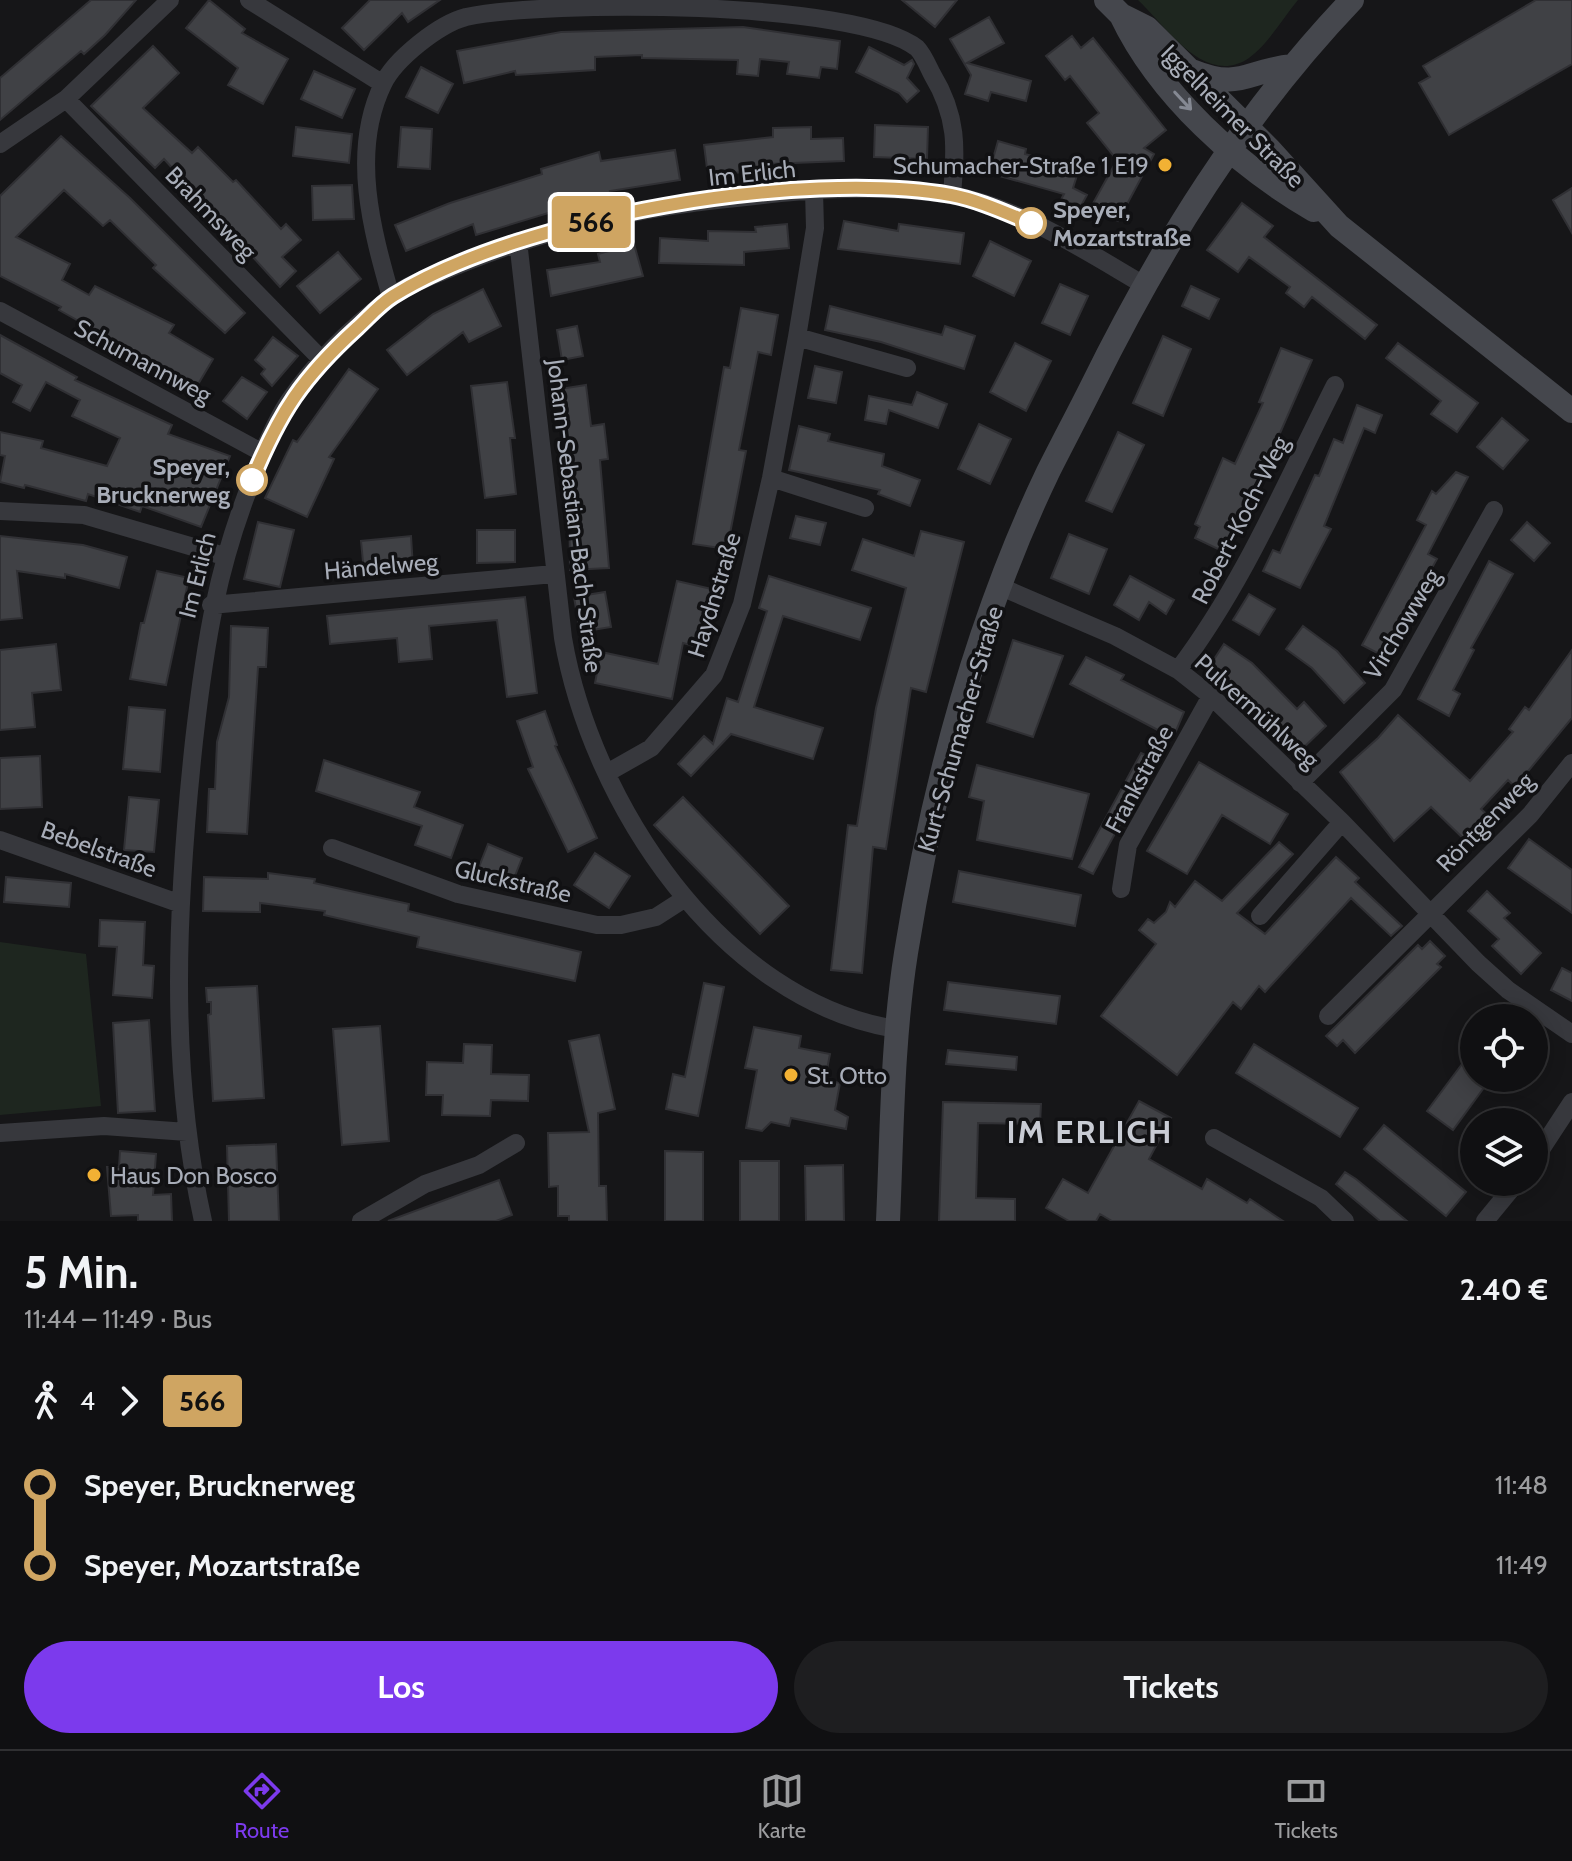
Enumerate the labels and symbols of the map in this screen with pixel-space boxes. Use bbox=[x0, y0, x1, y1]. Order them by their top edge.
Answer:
street label: Iggelheimer Straße bbox=[1155, 38, 1311, 194]
one-way arrow bbox=[1173, 90, 1191, 110]
place label: Schumacher-Straße 1 E19 bbox=[893, 151, 1149, 180]
street label: Im Erlich bbox=[707, 154, 797, 192]
marker: Schumacher-Straße 1 E19 bbox=[1156, 156, 1174, 174]
street label: Brahmsweg bbox=[159, 160, 263, 266]
place label: Speyer, Mozartstraße bbox=[1053, 195, 1191, 252]
line badge: 566 bbox=[545, 196, 637, 248]
marker: Speyer, Mozartstraße bbox=[1016, 208, 1046, 238]
street label: Schumannweg bbox=[69, 313, 217, 410]
street label: Johann-Sebastian-Bach-Straße bbox=[541, 356, 609, 675]
street label: Robert-Koch-Weg bbox=[1185, 430, 1295, 609]
place label: Speyer, Brucknerweg bbox=[96, 452, 230, 509]
marker: Speyer, Brucknerweg bbox=[237, 465, 267, 495]
street label: Im Erlich bbox=[172, 529, 222, 621]
street label: Haydnstraße bbox=[681, 529, 747, 661]
street label: Händelweg bbox=[323, 546, 440, 585]
street label: Virchowweg bbox=[1358, 563, 1447, 685]
street label: Kurt-Schumacher-Straße bbox=[911, 603, 1009, 855]
street label: Pulvermühlweg bbox=[1189, 648, 1326, 775]
street label: Frankstraße bbox=[1099, 720, 1179, 838]
street label: Röntgenweg bbox=[1430, 765, 1540, 878]
street label: Bebelstraße bbox=[37, 815, 161, 883]
street label: Gluckstraße bbox=[452, 854, 574, 908]
place label: St. Otto bbox=[807, 1061, 887, 1090]
marker: St. Otto bbox=[782, 1066, 800, 1084]
district label: IM ERLICH bbox=[1007, 1112, 1173, 1151]
place label: Haus Don Bosco bbox=[110, 1161, 277, 1190]
marker: Haus Don Bosco bbox=[85, 1166, 103, 1184]

